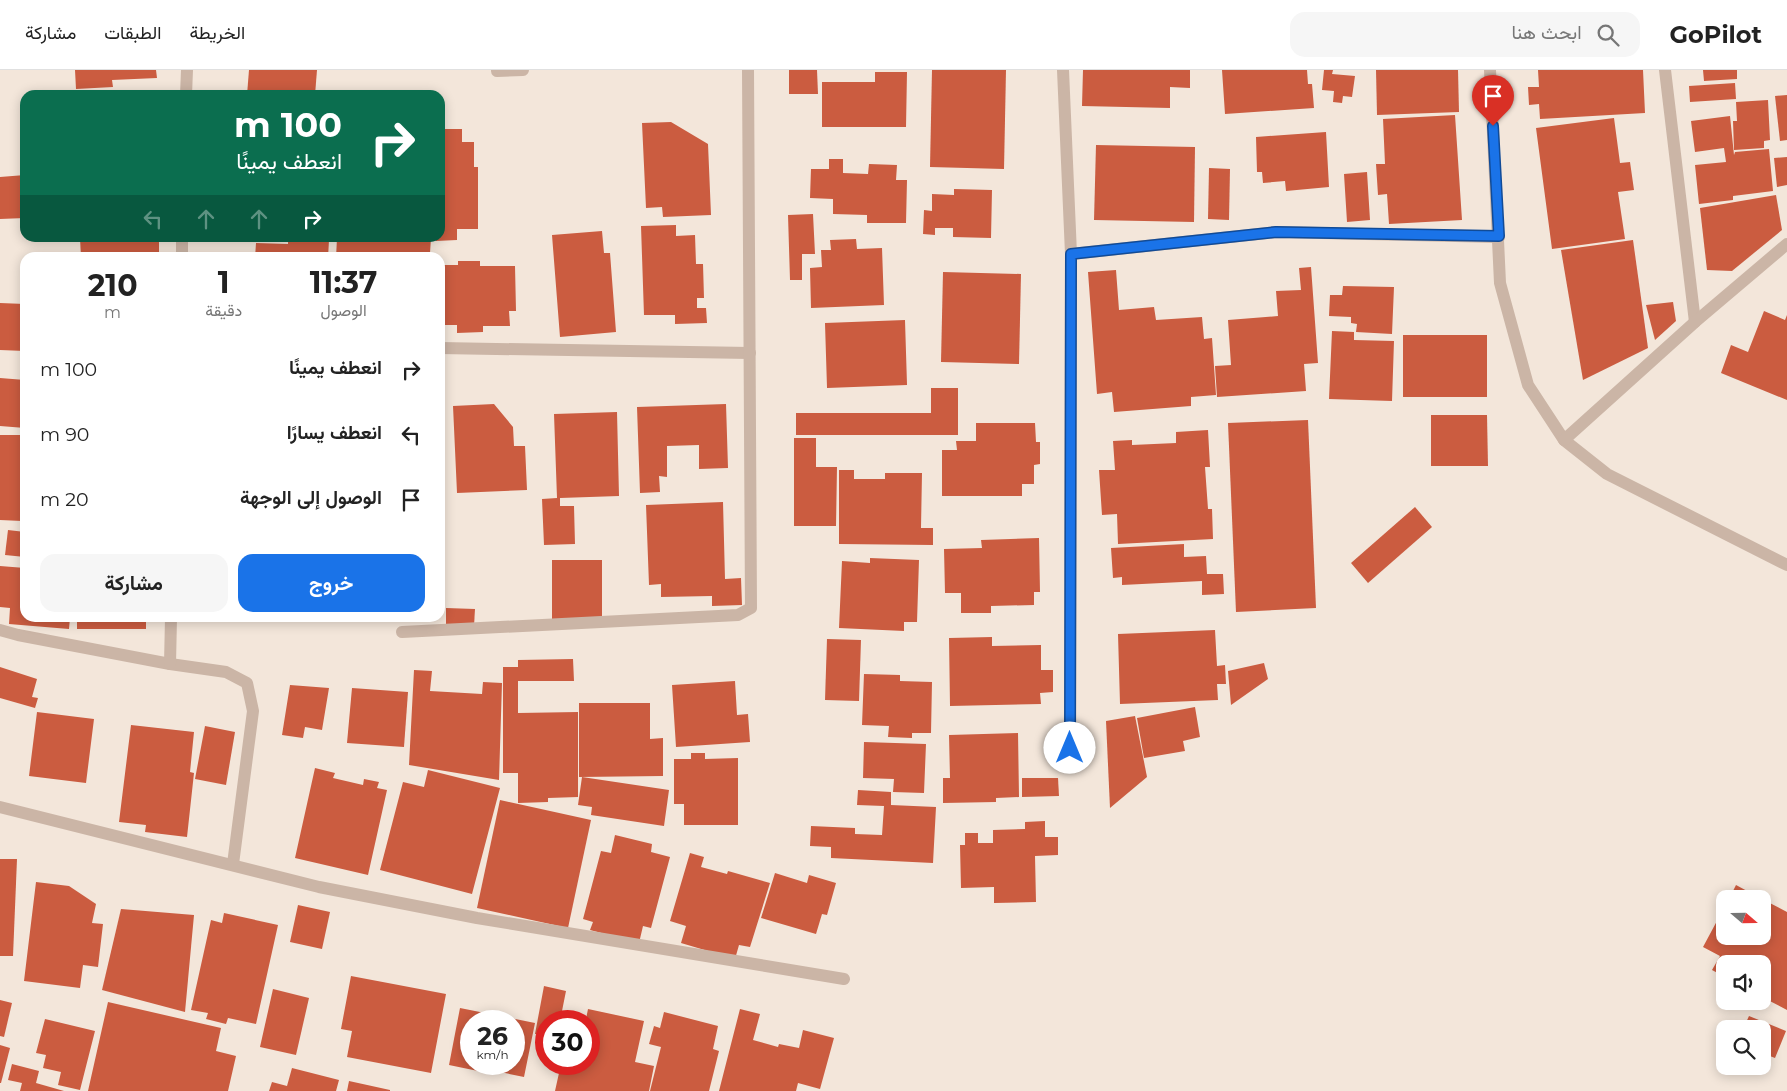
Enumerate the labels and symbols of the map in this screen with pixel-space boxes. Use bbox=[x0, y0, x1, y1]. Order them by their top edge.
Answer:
pin bbox=[1472, 75, 1514, 126]
position arrow bbox=[1043, 721, 1095, 773]
north arrow bbox=[1716, 890, 1771, 945]
speed limit sign: 30 bbox=[535, 1010, 600, 1075]

